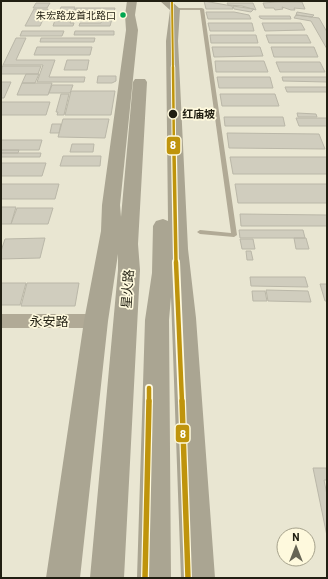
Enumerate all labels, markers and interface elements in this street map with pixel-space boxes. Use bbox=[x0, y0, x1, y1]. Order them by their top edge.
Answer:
place label: 朱宏路龙首北路口 bbox=[36, 9, 116, 21]
marker: 朱宏路龙首北路口 bbox=[118, 10, 128, 20]
place label: 红庙坡 bbox=[182, 107, 215, 120]
marker: 红庙坡 bbox=[167, 108, 179, 120]
line badge: 8 bbox=[166, 136, 181, 155]
text: 8 bbox=[170, 138, 176, 151]
street label: 星火路 bbox=[118, 269, 136, 309]
street label: 永安路 bbox=[29, 313, 69, 329]
line badge: 8 bbox=[175, 424, 190, 443]
text: 8 bbox=[180, 427, 186, 440]
north arrow bbox=[276, 527, 316, 567]
text: N bbox=[292, 530, 300, 543]

